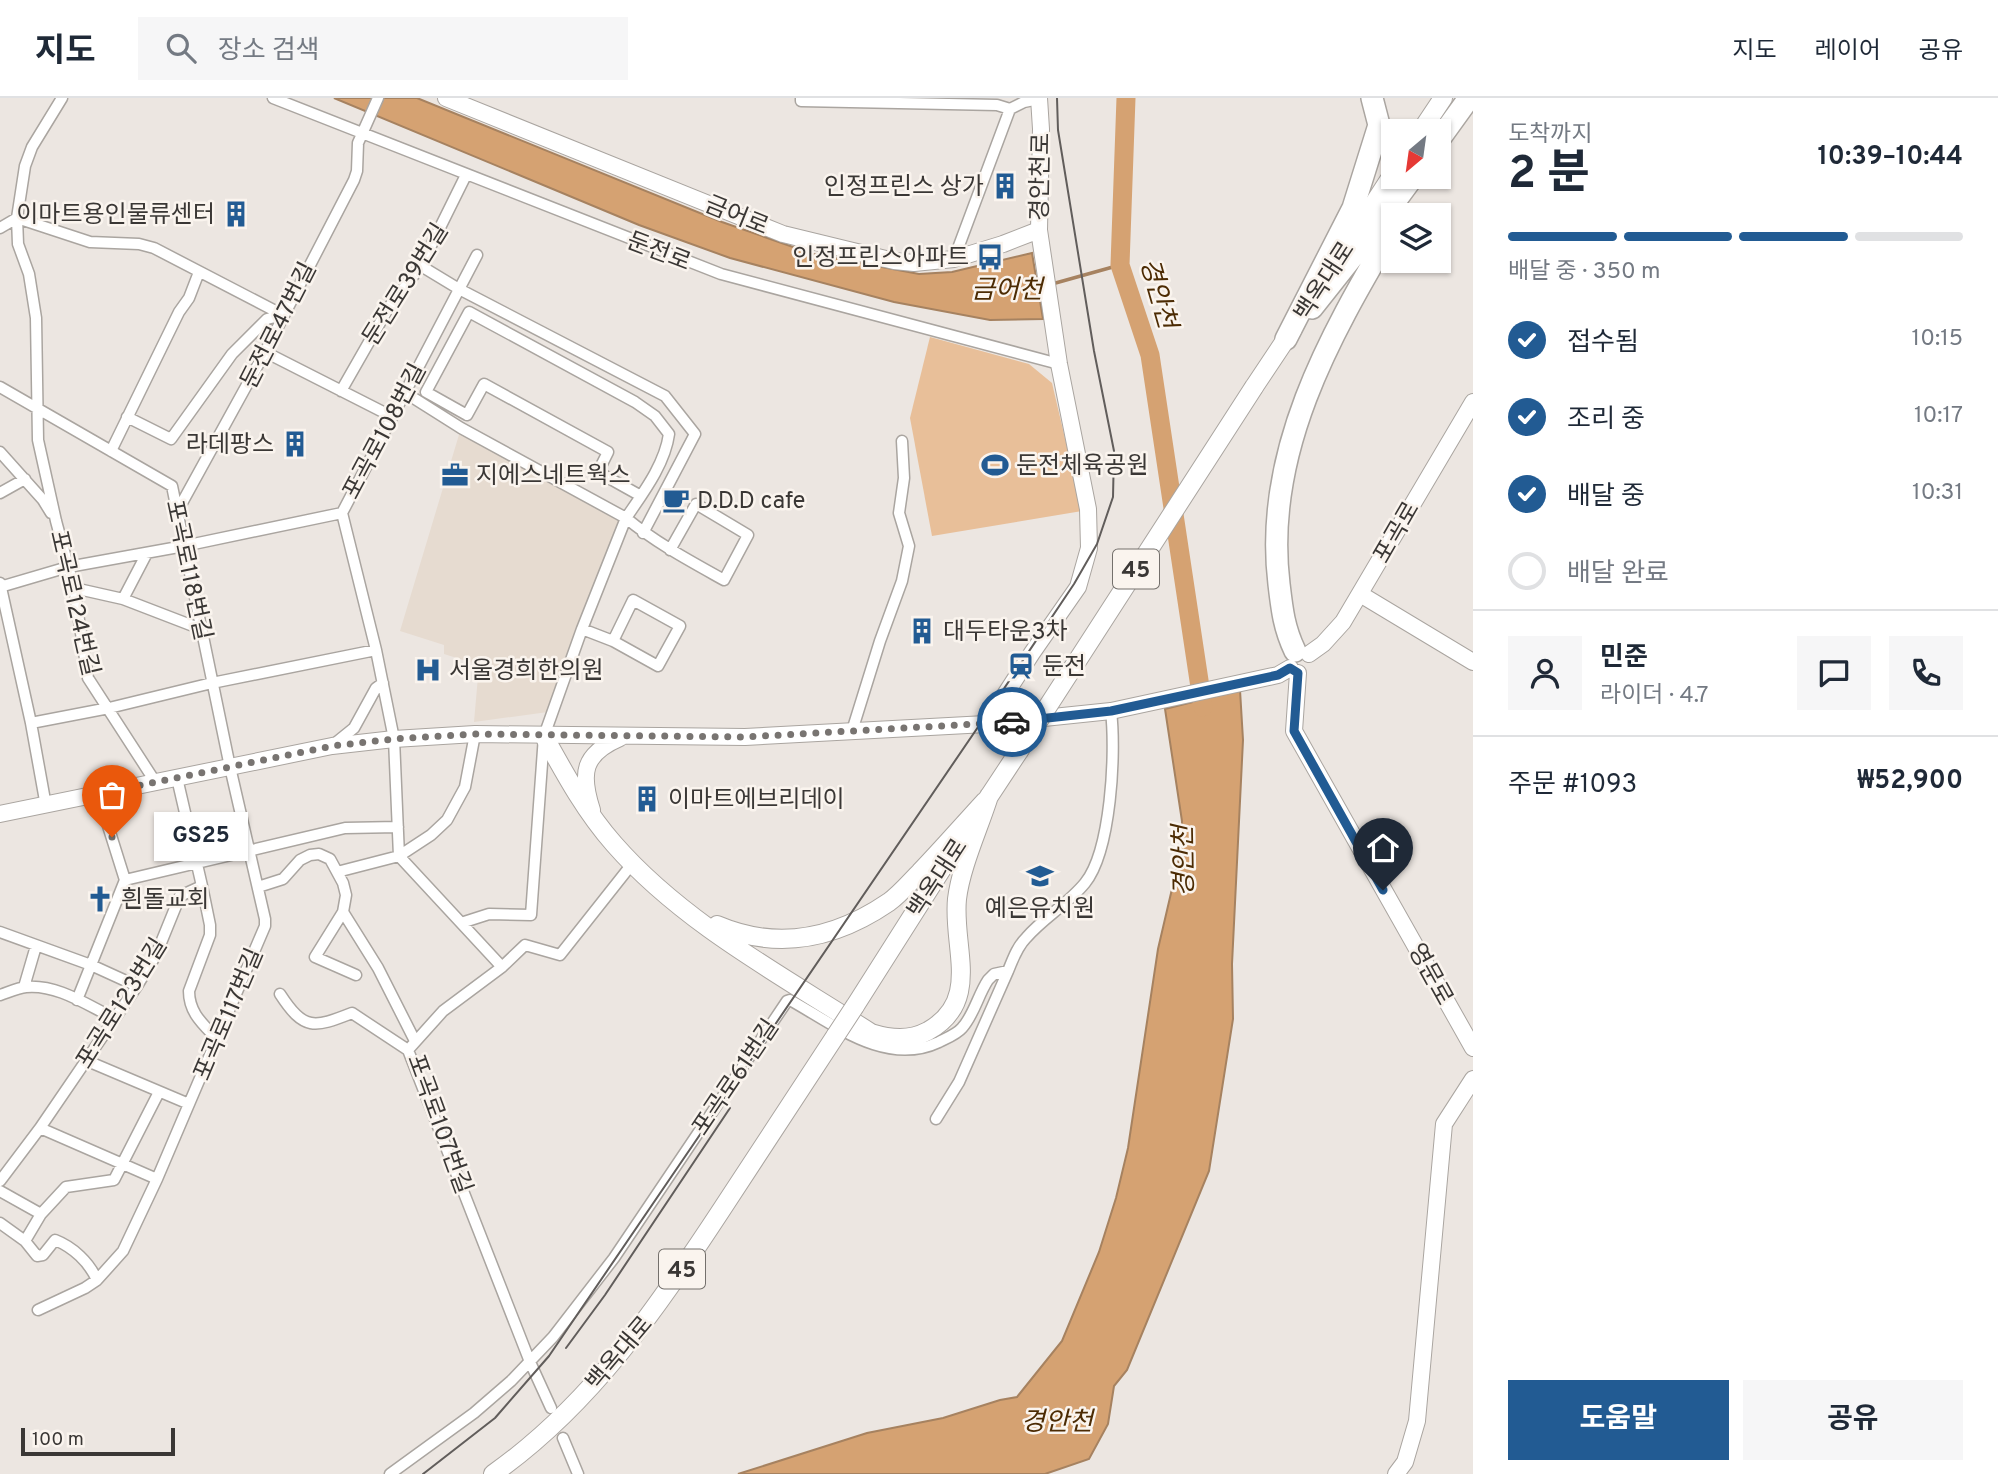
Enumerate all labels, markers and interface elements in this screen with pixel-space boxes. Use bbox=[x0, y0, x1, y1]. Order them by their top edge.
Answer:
search box bbox=[138, 17, 628, 80]
icon: search bbox=[162, 29, 200, 67]
text: 지도 bbox=[35, 32, 96, 74]
text: 장소 검색 bbox=[218, 35, 320, 68]
text: 지도 bbox=[1732, 37, 1777, 67]
text: 레이어 bbox=[1815, 37, 1881, 67]
text: 공유 bbox=[1919, 37, 1963, 67]
north arrow bbox=[1381, 119, 1451, 189]
map controls bbox=[1381, 119, 1451, 273]
text: 도착까지 bbox=[1508, 121, 1593, 150]
street label: 경안천로 bbox=[1026, 133, 1058, 221]
text: 10:39–10:44 bbox=[1817, 141, 1963, 174]
text: 2 분 bbox=[1508, 146, 1590, 205]
building icon: 인정프린스 상가 bbox=[990, 171, 1020, 201]
place label: 인정프린스 상가 bbox=[824, 173, 984, 203]
street label: 금어로 bbox=[700, 191, 773, 243]
building icon: 이마트용인물류센터 bbox=[221, 199, 251, 229]
place label: 이마트용인물류센터 bbox=[16, 201, 215, 231]
button: layers bbox=[1381, 203, 1451, 273]
street label: 둔전로39번길 bbox=[357, 218, 456, 352]
street label: 둔전로 bbox=[622, 227, 695, 279]
street label: 백옥대로 bbox=[1289, 237, 1362, 327]
bus stop icon: 인정프린스아파트 bbox=[975, 242, 1005, 272]
place label: 인정프린스아파트 bbox=[792, 244, 969, 274]
water label: 경안천 bbox=[1131, 255, 1183, 336]
street label: 둔전로47번길 bbox=[235, 258, 324, 394]
text: 배달 중 · 350 m bbox=[1508, 258, 1661, 287]
water label: 금어천 bbox=[971, 275, 1046, 308]
icon: check bbox=[1508, 321, 1546, 359]
text: 10:15 bbox=[1912, 325, 1963, 354]
text: 접수됨 bbox=[1567, 327, 1639, 360]
street label: 포곡로108번길 bbox=[337, 359, 434, 505]
icon: check bbox=[1508, 398, 1546, 436]
text: 10:17 bbox=[1914, 402, 1963, 431]
text: 조리 중 bbox=[1567, 404, 1645, 437]
building icon: 라데팡스 bbox=[280, 429, 310, 459]
place label: 라데팡스 bbox=[186, 431, 274, 461]
sports icon: 둔전체육공원 bbox=[980, 450, 1010, 480]
place label: 둔전체육공원 bbox=[1016, 452, 1148, 482]
office icon: 지에스네트웍스 bbox=[440, 460, 470, 490]
place label: 지에스네트웍스 bbox=[476, 462, 631, 492]
icon: check bbox=[1508, 475, 1546, 513]
text: 10:31 bbox=[1912, 479, 1963, 508]
text: 배달 중 bbox=[1567, 481, 1645, 514]
cafe icon: D.D.D cafe bbox=[661, 485, 691, 515]
place label: D.D.D cafe bbox=[697, 487, 805, 517]
street label: 포곡로118번길 bbox=[158, 497, 217, 643]
street label: 포곡로 bbox=[1368, 497, 1427, 569]
street label: 포곡로124번길 bbox=[42, 528, 104, 679]
road number: 45 bbox=[1113, 550, 1159, 589]
text: 배달 완료 bbox=[1567, 558, 1669, 591]
building icon: 대두타운3차 bbox=[907, 616, 937, 646]
place label: 대두타운3차 bbox=[943, 618, 1068, 648]
button: person bbox=[1508, 636, 1582, 710]
button: chat bbox=[1797, 636, 1871, 710]
button: phone bbox=[1889, 636, 1963, 710]
text: 민준 bbox=[1600, 642, 1648, 675]
station icon: 둔전 bbox=[1006, 651, 1036, 681]
place label: 둔전 bbox=[1042, 653, 1086, 683]
hospital icon: 서울경희한의원 bbox=[413, 655, 443, 685]
place label: 서울경희한의원 bbox=[449, 657, 604, 687]
text: 라이더 · 4.7 bbox=[1600, 682, 1709, 711]
courier bbox=[977, 687, 1047, 757]
icon: car bbox=[993, 703, 1031, 741]
pin bbox=[82, 765, 142, 837]
text: ₩52,900 bbox=[1857, 765, 1963, 798]
text: 주문 #1093 bbox=[1508, 769, 1637, 802]
icon: bag bbox=[93, 776, 131, 814]
building icon: 이마트에브리데이 bbox=[632, 784, 662, 814]
place label: 이마트에브리데이 bbox=[668, 786, 845, 816]
callout: GS25 bbox=[154, 812, 248, 862]
pin bbox=[1353, 818, 1413, 890]
text: GS25 bbox=[172, 822, 230, 851]
water label: 경안천 bbox=[1168, 822, 1203, 897]
icon: home bbox=[1364, 829, 1402, 867]
street label: 백옥대로 bbox=[902, 834, 975, 924]
school or university icon: 예은유치원 bbox=[1025, 861, 1055, 891]
church icon: 흰돌교회 bbox=[85, 884, 115, 914]
place label: 흰돌교회 bbox=[121, 886, 209, 916]
place label: 예은유치원 bbox=[985, 895, 1095, 925]
street label: 포곡로123번길 bbox=[71, 933, 175, 1075]
street label: 영문로 bbox=[1400, 939, 1458, 1011]
street label: 포곡로117번길 bbox=[189, 944, 271, 1085]
street label: 포곡로61번길 bbox=[687, 1014, 786, 1142]
street label: 포곡로107번길 bbox=[399, 1051, 477, 1199]
road number: 45 bbox=[659, 1250, 705, 1288]
street label: 백옥대로 bbox=[581, 1311, 660, 1398]
button: 도움말 bbox=[1508, 1380, 1729, 1460]
button: 공유 bbox=[1743, 1380, 1963, 1460]
water label: 경안천 bbox=[1021, 1407, 1096, 1440]
scale bar bbox=[21, 1425, 175, 1457]
text: 100 m bbox=[32, 1428, 84, 1452]

